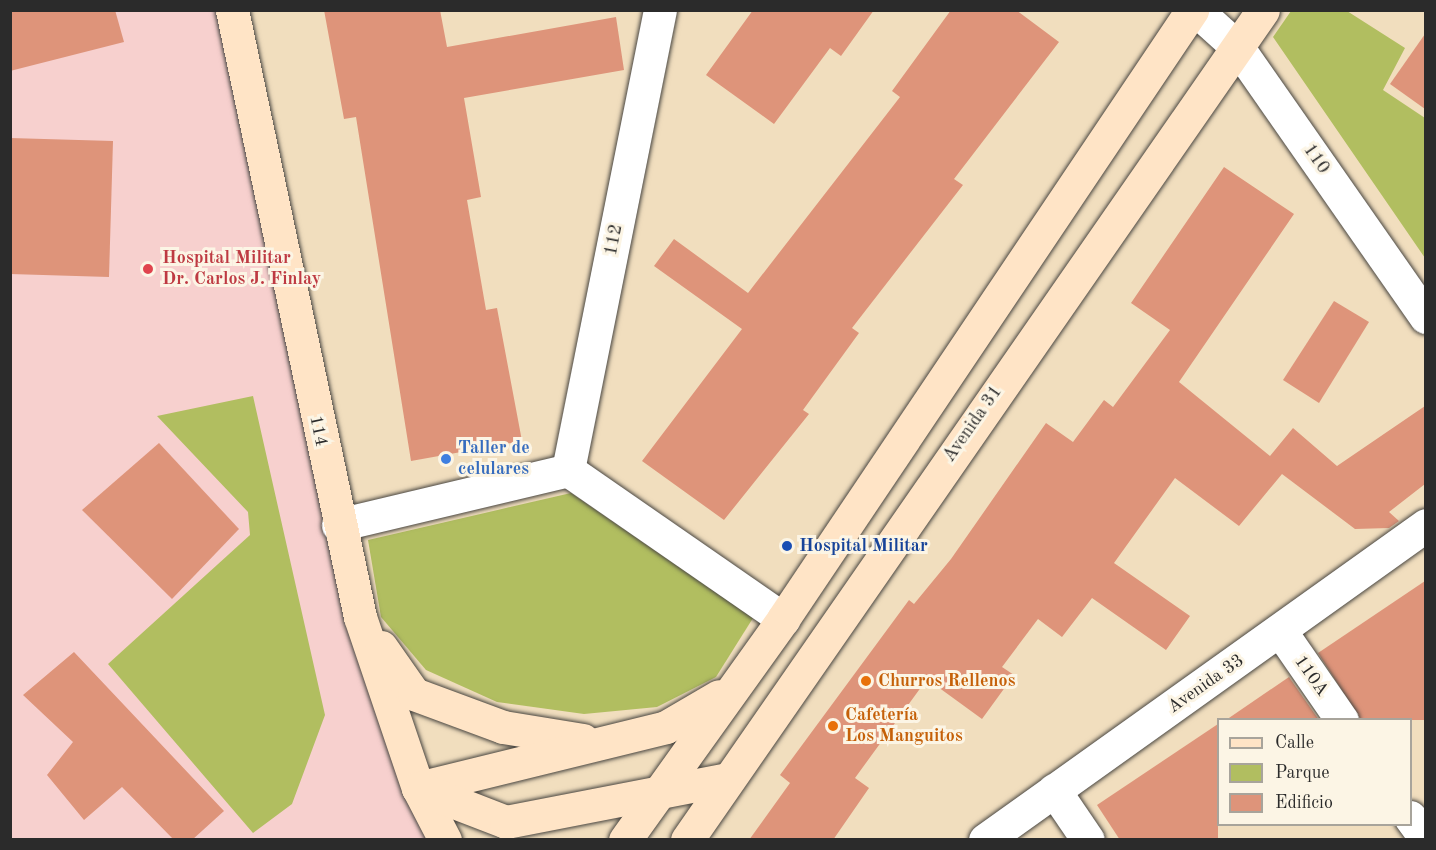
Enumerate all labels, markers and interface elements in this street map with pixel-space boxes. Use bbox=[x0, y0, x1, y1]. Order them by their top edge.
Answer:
street label: 110 bbox=[1298, 140, 1334, 178]
street label: 112 bbox=[600, 223, 628, 257]
place label: Hospital Militar Dr. Carlos J. Finlay bbox=[162, 248, 321, 290]
marker: Hospital Militar Dr. Carlos J. Finlay bbox=[139, 260, 157, 278]
street label: Avenida 31 bbox=[939, 382, 1007, 466]
street label: 114 bbox=[304, 413, 332, 449]
place label: Taller de celulares bbox=[458, 438, 530, 480]
marker: Taller de celulares bbox=[439, 452, 453, 466]
place label: Hospital Militar bbox=[799, 535, 928, 557]
marker: Hospital Militar bbox=[780, 539, 794, 553]
street label: Avenida 33 bbox=[1164, 650, 1248, 718]
street label: 110A bbox=[1289, 651, 1333, 701]
place label: Churros Rellenos bbox=[878, 670, 1015, 692]
marker: Churros Rellenos bbox=[859, 674, 873, 688]
place label: Cafetería Los Manguitos bbox=[845, 705, 963, 748]
legend bbox=[1217, 718, 1412, 826]
marker: Cafetería Los Manguitos bbox=[826, 719, 840, 733]
text: Calle bbox=[1275, 734, 1314, 752]
text: Parque bbox=[1275, 764, 1330, 782]
text: Edificio bbox=[1275, 794, 1333, 812]

